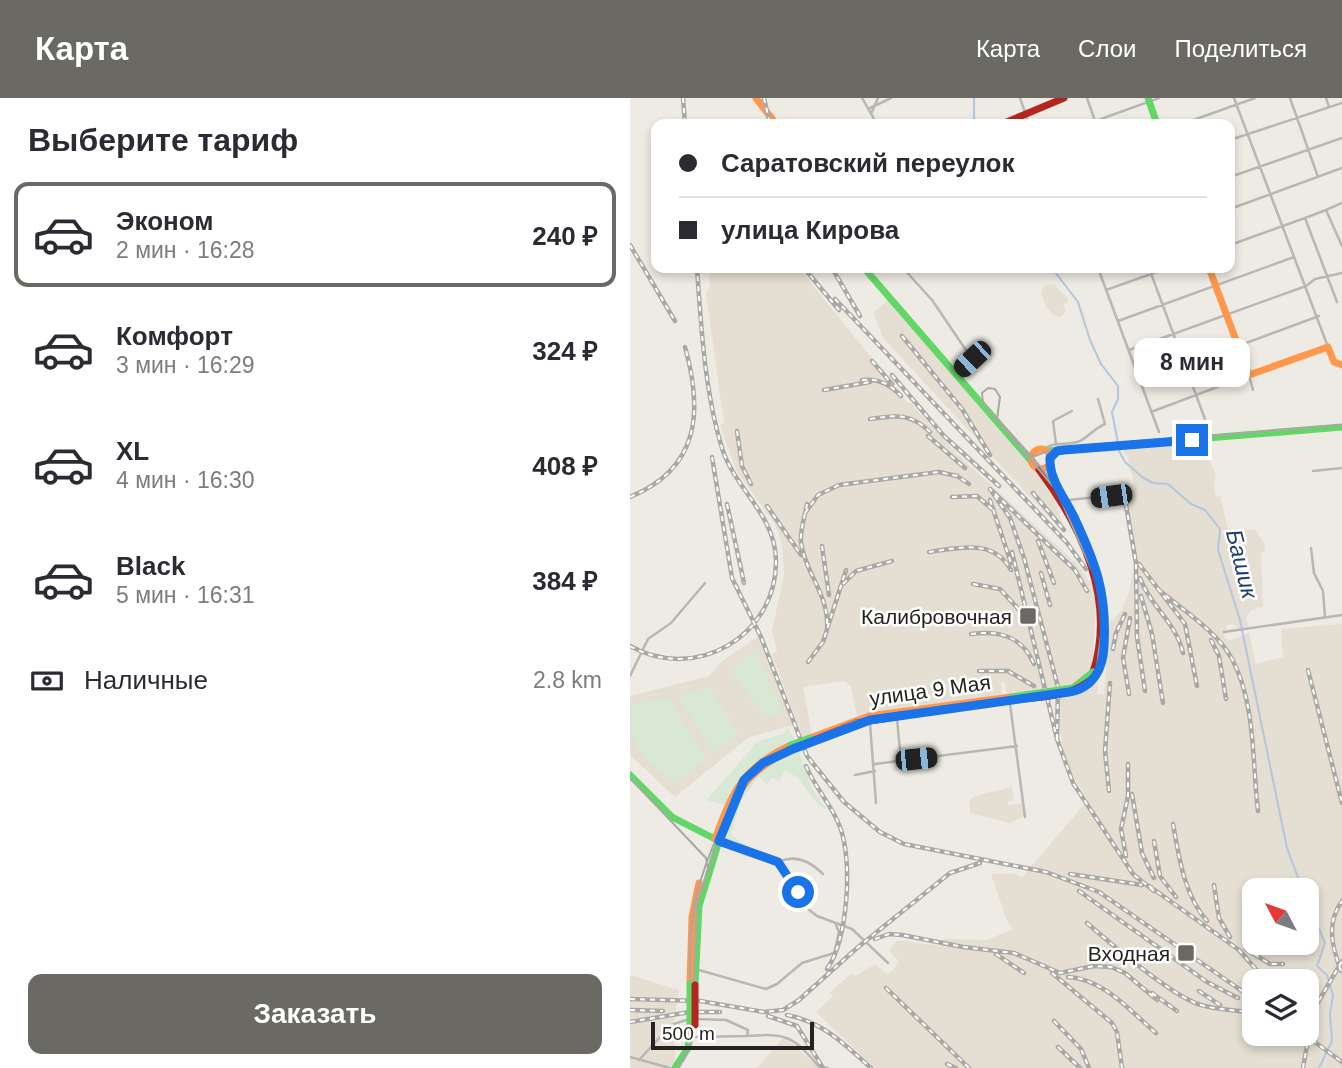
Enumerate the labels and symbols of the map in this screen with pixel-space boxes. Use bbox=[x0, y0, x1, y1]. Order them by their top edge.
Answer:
car bbox=[950, 337, 995, 381]
callout: 8 мин bbox=[1134, 338, 1250, 388]
route end bbox=[1176, 424, 1208, 456]
car bbox=[1089, 483, 1134, 509]
water label: Башик bbox=[1221, 527, 1263, 602]
place label: Калибровочная bbox=[861, 605, 1012, 628]
marker: Калибровочная bbox=[1018, 606, 1038, 626]
street label: улица 9 Мая bbox=[868, 670, 992, 710]
car bbox=[895, 746, 938, 772]
route start bbox=[782, 876, 814, 908]
north arrow bbox=[1242, 878, 1320, 956]
place label: Входная bbox=[1088, 942, 1170, 965]
marker: Входная bbox=[1176, 943, 1196, 963]
scale bar bbox=[651, 1019, 814, 1051]

